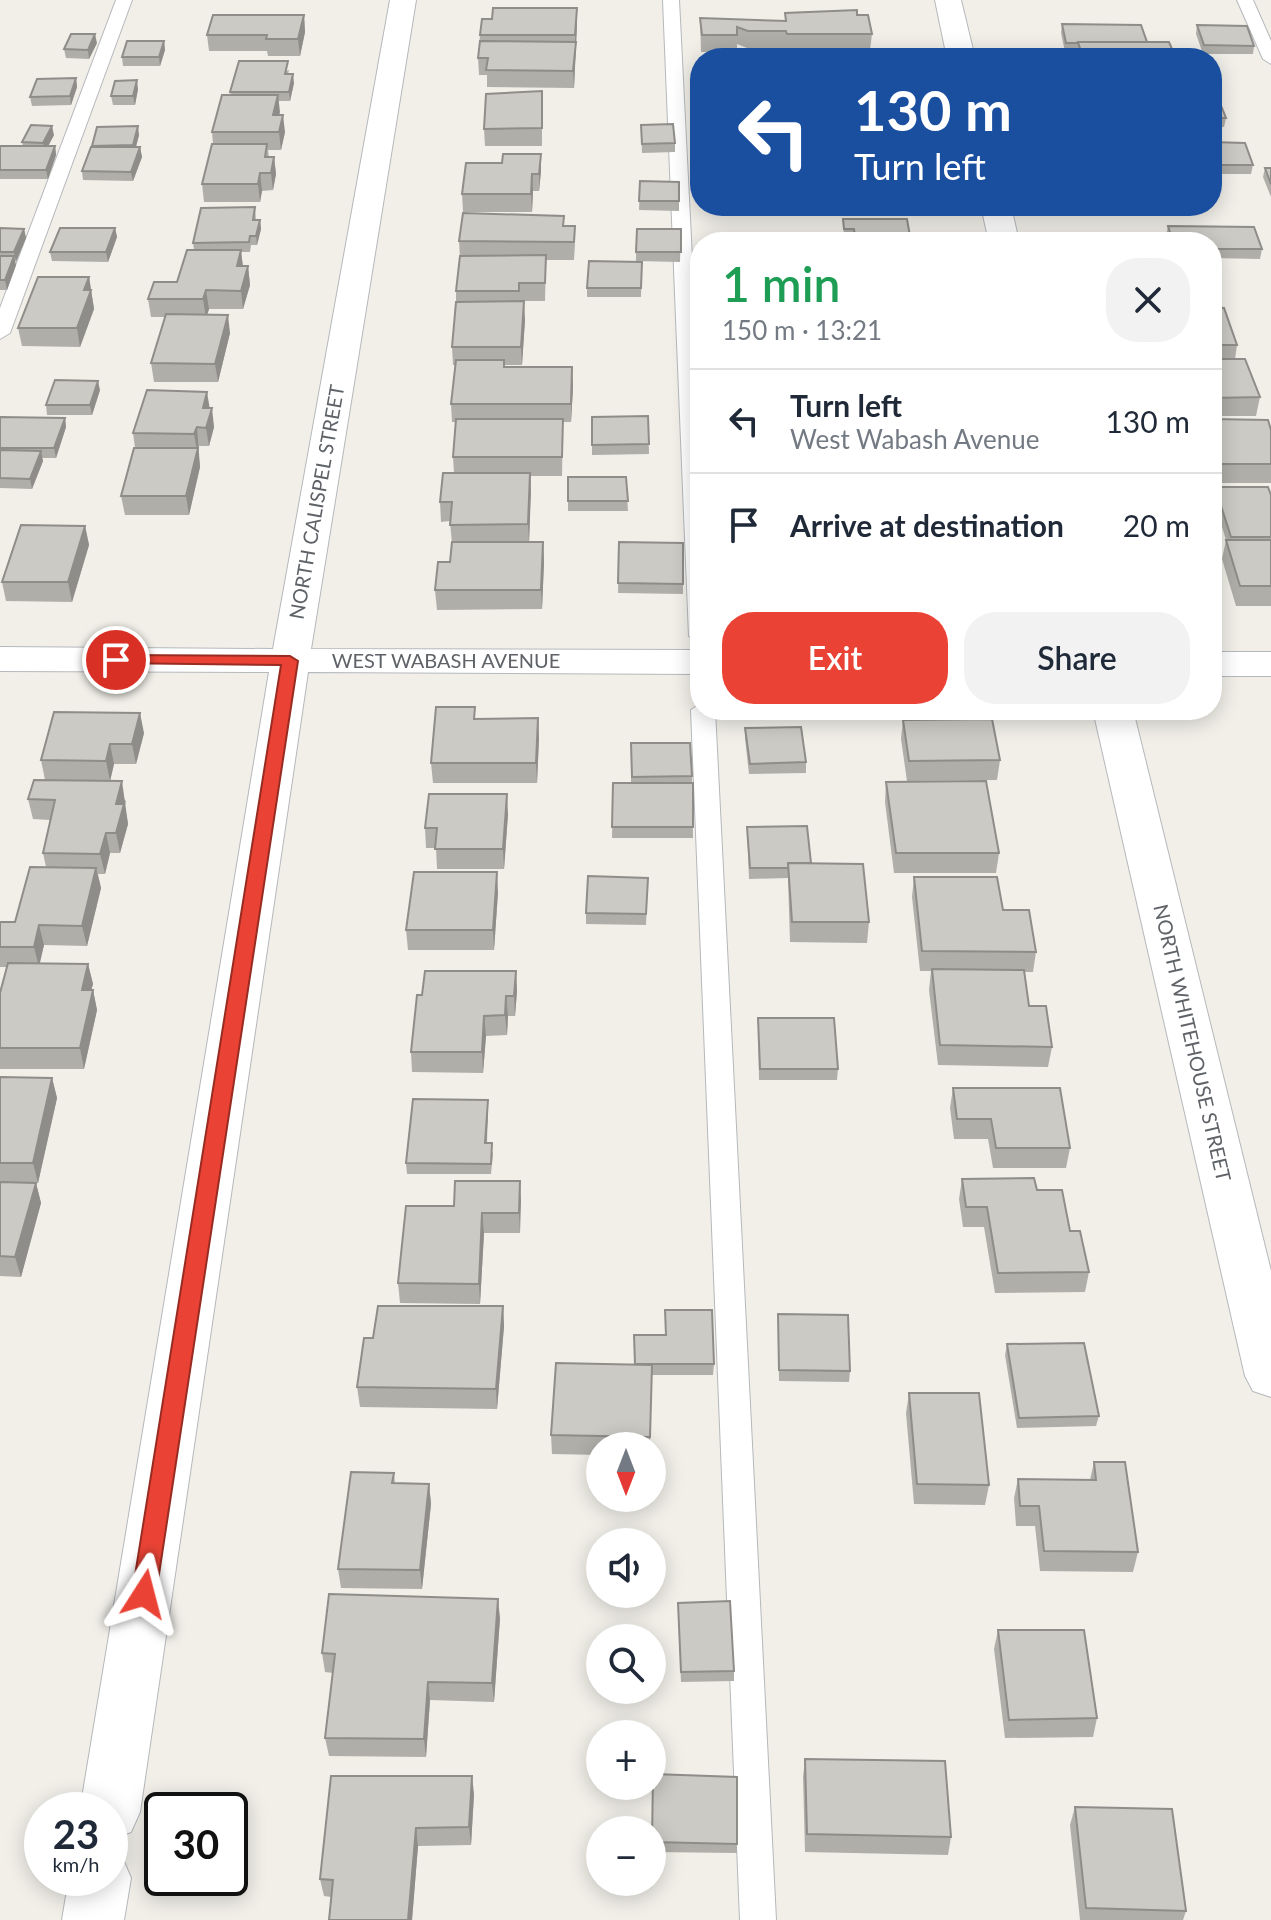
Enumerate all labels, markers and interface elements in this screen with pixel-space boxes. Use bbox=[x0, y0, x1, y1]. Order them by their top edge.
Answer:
text: 130 m bbox=[854, 76, 1012, 143]
icon: left bbox=[722, 80, 826, 184]
text: Turn left bbox=[854, 144, 986, 188]
text: 1 min bbox=[722, 255, 840, 312]
button: close bbox=[1106, 258, 1190, 342]
text: 150 m · 13:21 bbox=[722, 314, 882, 346]
street label: NORTH CALISPEL STREET bbox=[284, 383, 348, 621]
text: Turn left bbox=[790, 387, 902, 423]
icon: left bbox=[722, 399, 766, 443]
text: 130 m bbox=[1105, 403, 1190, 439]
text: West Wabash Avenue bbox=[790, 423, 1040, 455]
icon: arrive bbox=[722, 503, 766, 547]
text: Arrive at destination bbox=[790, 507, 1064, 543]
text: 20 m bbox=[1123, 507, 1190, 543]
button: Exit bbox=[722, 612, 948, 704]
button: Share bbox=[964, 612, 1190, 704]
pin bbox=[82, 626, 150, 694]
icon: arrive bbox=[94, 638, 138, 682]
street label: WEST WABASH AVENUE bbox=[332, 648, 560, 672]
street label: NORTH WHITEHOUSE STREET bbox=[1149, 902, 1237, 1184]
north arrow bbox=[586, 1432, 666, 1512]
map controls bbox=[586, 1432, 666, 1896]
button: sound bbox=[586, 1528, 666, 1608]
position arrow bbox=[102, 1552, 186, 1636]
button: search bbox=[586, 1624, 666, 1704]
button: + bbox=[586, 1720, 666, 1800]
speed limit sign: 30 bbox=[144, 1792, 248, 1896]
text: 23 bbox=[53, 1810, 99, 1858]
button: − bbox=[586, 1816, 666, 1896]
text: km/h bbox=[53, 1852, 99, 1876]

